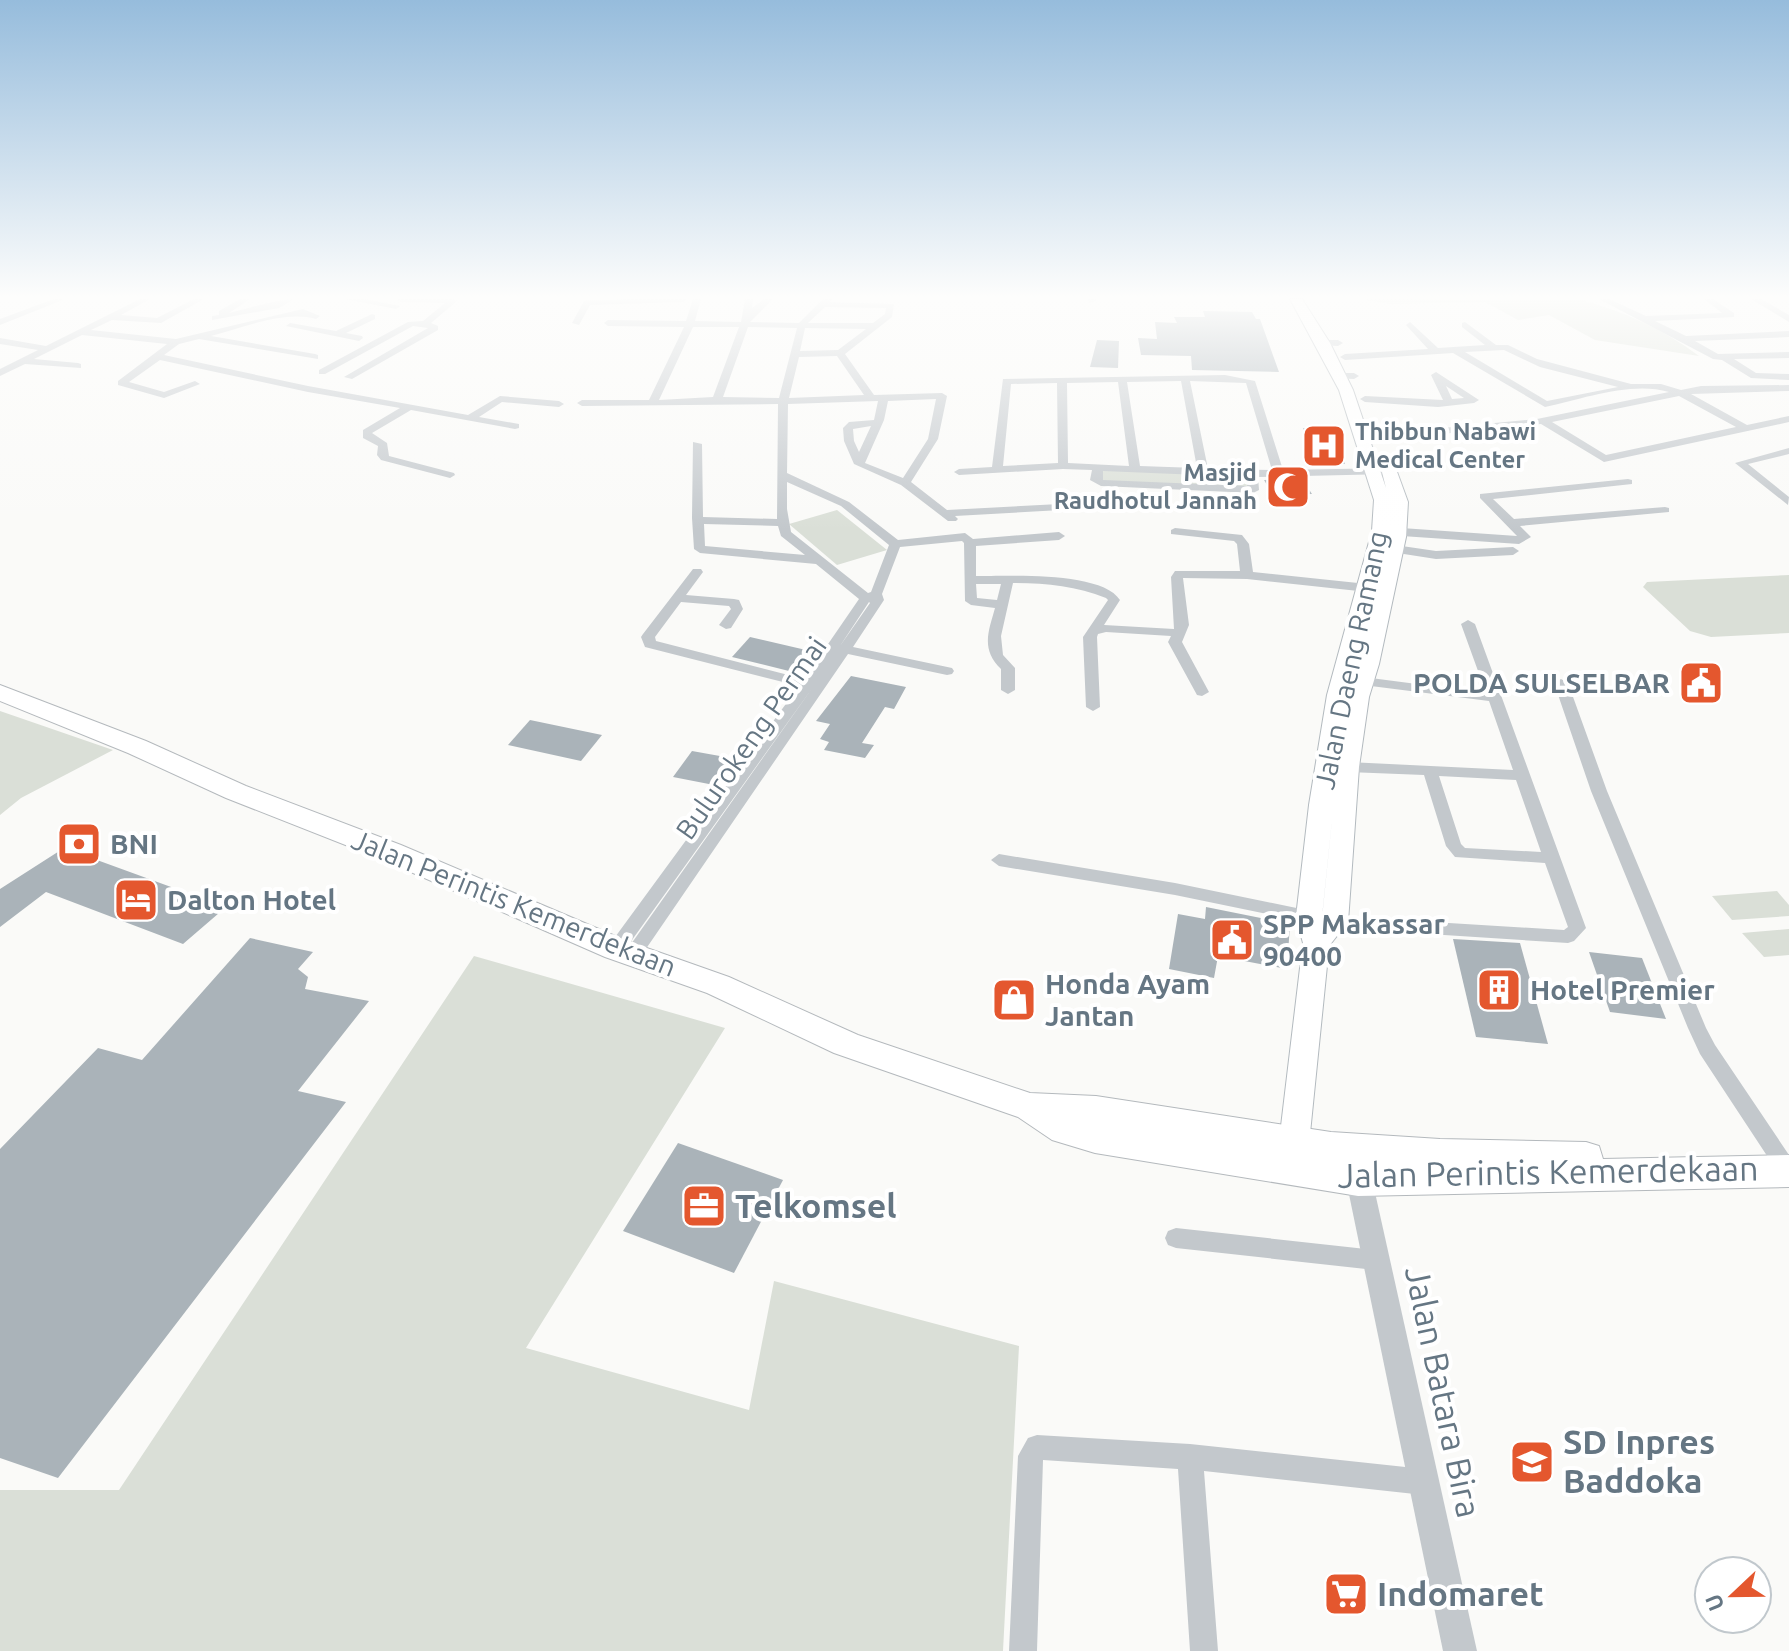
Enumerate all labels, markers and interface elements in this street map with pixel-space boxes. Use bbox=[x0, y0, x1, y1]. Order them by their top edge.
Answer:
place label: Thibbun Nabawi Medical Center bbox=[1355, 418, 1536, 473]
hospital icon: Thibbun Nabawi Medical Center bbox=[1300, 422, 1348, 470]
place label: Masjid Raudhotul Jannah bbox=[1054, 459, 1257, 514]
mosque icon: Masjid Raudhotul Jannah bbox=[1264, 463, 1312, 511]
street label: Jalan Daeng Ramang bbox=[1308, 528, 1393, 792]
street label: Bulurokeng Permai bbox=[669, 631, 832, 845]
public building icon: POLDA SULSELBAR bbox=[1677, 659, 1725, 707]
place label: POLDA SULSELBAR bbox=[1413, 667, 1670, 698]
bank icon: BNI bbox=[55, 820, 103, 868]
street label: Jalan Perintis Kemerdekaan bbox=[348, 823, 681, 982]
place label: BNI bbox=[110, 828, 158, 859]
hotel icon: Dalton Hotel bbox=[112, 876, 160, 924]
place label: Dalton Hotel bbox=[167, 884, 336, 915]
place label: SPP Makassar 90400 bbox=[1263, 908, 1445, 971]
public building icon: SPP Makassar 90400 bbox=[1208, 916, 1256, 964]
building icon: Hotel Premier bbox=[1475, 966, 1523, 1014]
place label: Honda Ayam Jantan bbox=[1045, 968, 1210, 1031]
place label: Hotel Premier bbox=[1530, 974, 1715, 1005]
shop icon: Honda Ayam Jantan bbox=[990, 976, 1038, 1024]
street label: Jalan Perintis Kemerdekaan bbox=[1337, 1148, 1759, 1194]
office icon: Telkomsel bbox=[680, 1182, 728, 1230]
place label: Telkomsel bbox=[735, 1186, 897, 1224]
street label: Jalan Batara Bira bbox=[1399, 1263, 1489, 1521]
place label: SD Inpres Baddoka bbox=[1563, 1422, 1715, 1499]
school or university icon: SD Inpres Baddoka bbox=[1508, 1438, 1556, 1486]
north arrow bbox=[1693, 1555, 1773, 1635]
supermarket icon: Indomaret bbox=[1322, 1570, 1370, 1618]
place label: Indomaret bbox=[1377, 1574, 1544, 1612]
text: U bbox=[1700, 1591, 1728, 1615]

